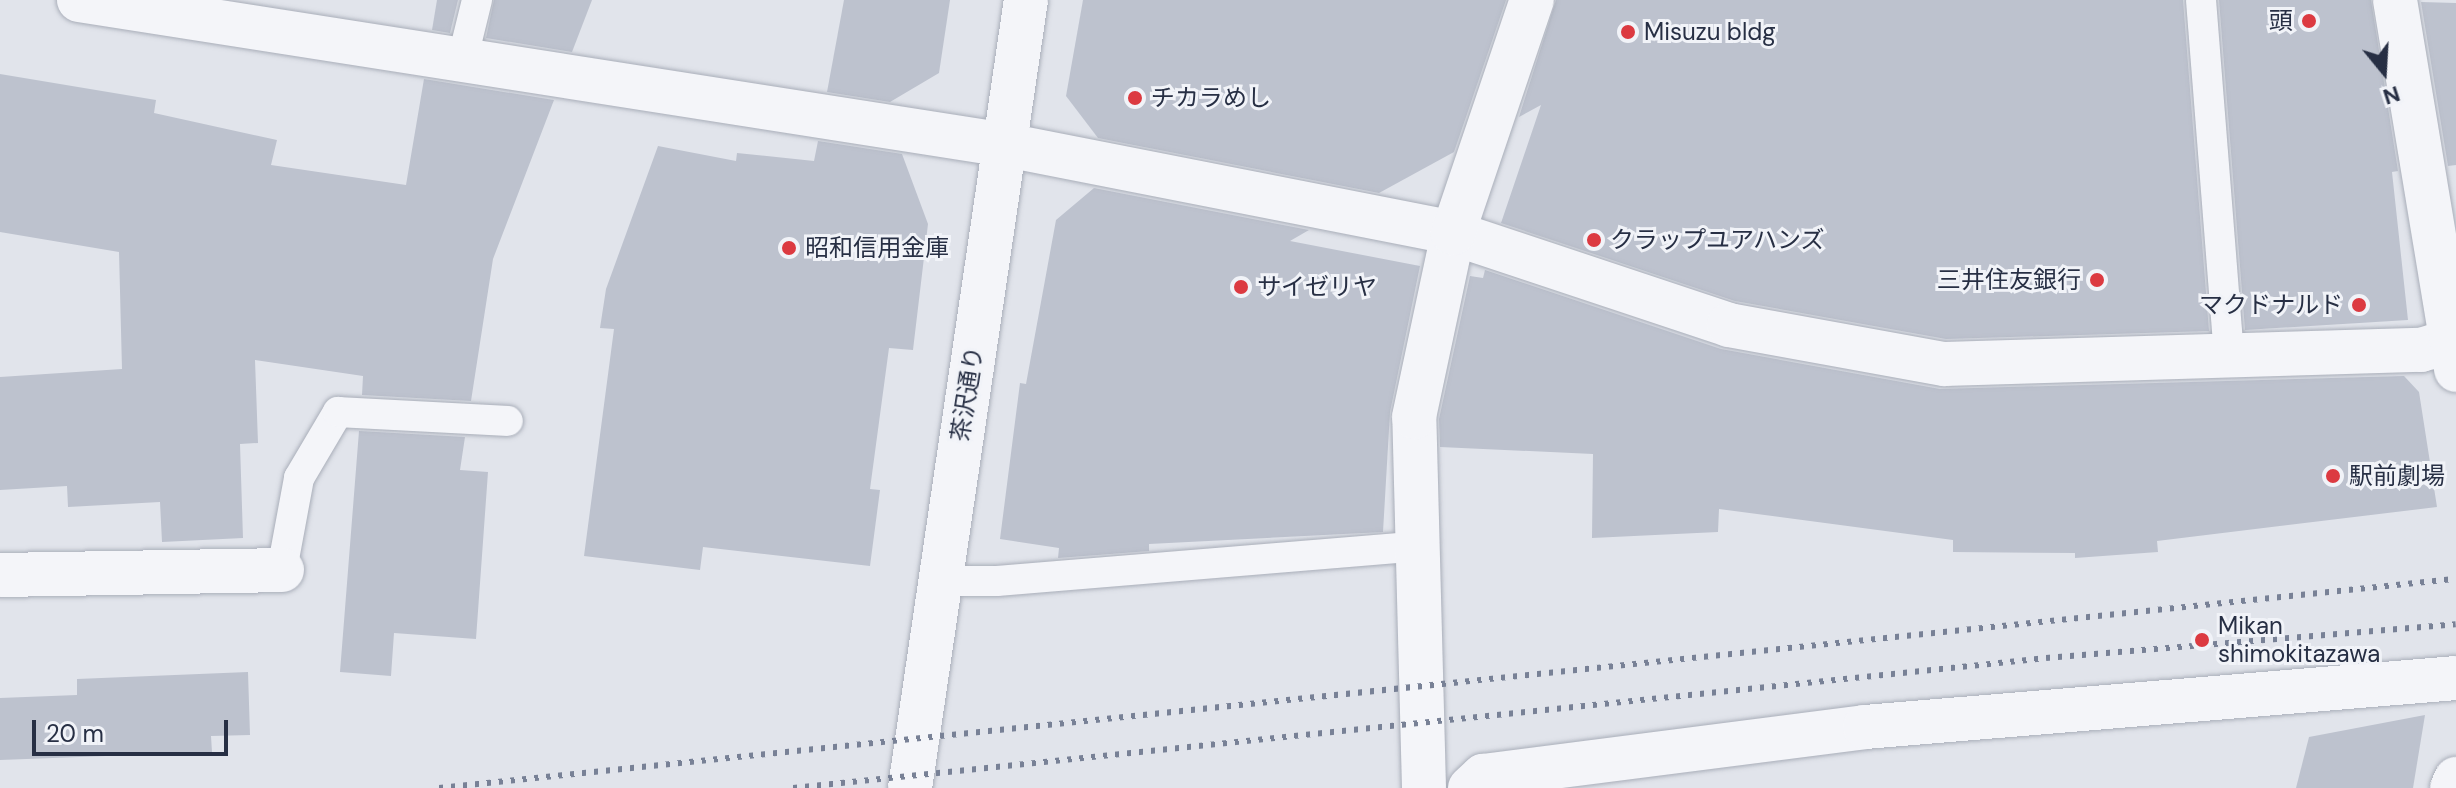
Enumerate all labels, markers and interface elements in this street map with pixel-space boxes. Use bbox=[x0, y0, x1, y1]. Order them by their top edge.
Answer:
place label: 頭 bbox=[2269, 7, 2293, 35]
marker: 頭 bbox=[2300, 12, 2318, 30]
place label: Misuzu bldg bbox=[1644, 18, 1776, 46]
marker: Misuzu bldg bbox=[1619, 23, 1637, 41]
north arrow bbox=[2344, 32, 2424, 112]
text: N bbox=[2379, 79, 2404, 112]
place label: チカラめし bbox=[1151, 84, 1271, 112]
marker: チカラめし bbox=[1126, 89, 1144, 107]
place label: クラップユアハンズ bbox=[1610, 226, 1826, 254]
marker: クラップユアハンズ bbox=[1585, 231, 1603, 249]
place label: 昭和信用金庫 bbox=[805, 234, 949, 262]
marker: 昭和信用金庫 bbox=[780, 239, 798, 257]
place label: 三井住友銀行 bbox=[1937, 266, 2081, 294]
marker: 三井住友銀行 bbox=[2088, 271, 2106, 289]
place label: サイゼリヤ bbox=[1257, 273, 1377, 301]
marker: サイゼリヤ bbox=[1232, 278, 1250, 296]
place label: マクドナルド bbox=[2199, 291, 2343, 319]
marker: マクドナルド bbox=[2350, 296, 2368, 314]
street label: 茶沢通り bbox=[945, 344, 989, 444]
place label: 駅前劇場 bbox=[2349, 462, 2445, 490]
marker: 駅前劇場 bbox=[2324, 467, 2342, 485]
place label: Mikan shimokitazawa bbox=[2218, 612, 2380, 668]
marker: Mikan shimokitazawa bbox=[2193, 631, 2211, 649]
scale bar bbox=[36, 704, 232, 754]
text: 20 m bbox=[46, 718, 104, 749]

